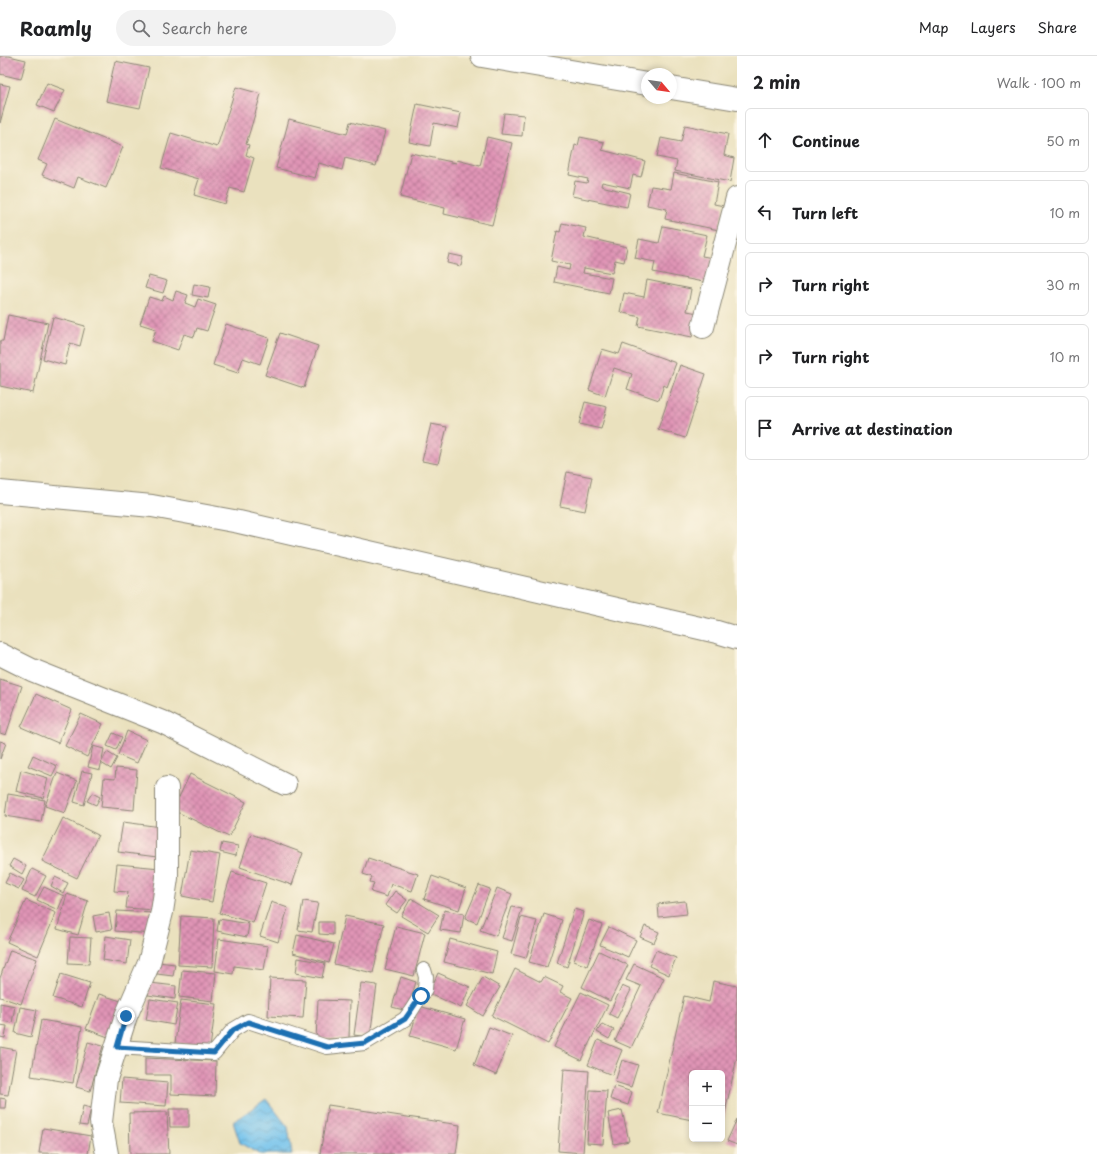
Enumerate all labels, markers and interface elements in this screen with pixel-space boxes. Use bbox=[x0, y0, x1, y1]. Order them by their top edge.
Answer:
search box bbox=[116, 10, 396, 46]
text: Roamly bbox=[20, 14, 92, 42]
text: Search here bbox=[162, 16, 248, 39]
icon: search bbox=[130, 17, 152, 39]
text: Map bbox=[919, 17, 949, 38]
text: Layers bbox=[971, 17, 1016, 38]
text: Share bbox=[1038, 17, 1077, 38]
north arrow bbox=[641, 68, 677, 104]
text: 2 min bbox=[753, 69, 800, 95]
text: Walk · 100 m bbox=[997, 73, 1081, 92]
icon: ahead bbox=[754, 129, 776, 151]
text: Continue bbox=[792, 129, 860, 152]
text: 50 m bbox=[1046, 131, 1080, 150]
icon: left bbox=[754, 201, 776, 223]
text: Turn left bbox=[792, 201, 858, 224]
text: 10 m bbox=[1050, 203, 1080, 222]
icon: right bbox=[754, 273, 776, 295]
text: Turn right bbox=[792, 273, 869, 296]
text: 30 m bbox=[1046, 275, 1080, 294]
icon: right bbox=[754, 345, 776, 367]
text: Turn right bbox=[792, 345, 869, 368]
text: 10 m bbox=[1050, 347, 1080, 366]
icon: arrive bbox=[754, 417, 776, 439]
text: Arrive at destination bbox=[792, 417, 953, 440]
route start bbox=[412, 987, 430, 1005]
route end bbox=[117, 1007, 135, 1025]
map controls bbox=[689, 1070, 725, 1142]
button: + bbox=[689, 1070, 725, 1106]
button: − bbox=[689, 1106, 725, 1142]

